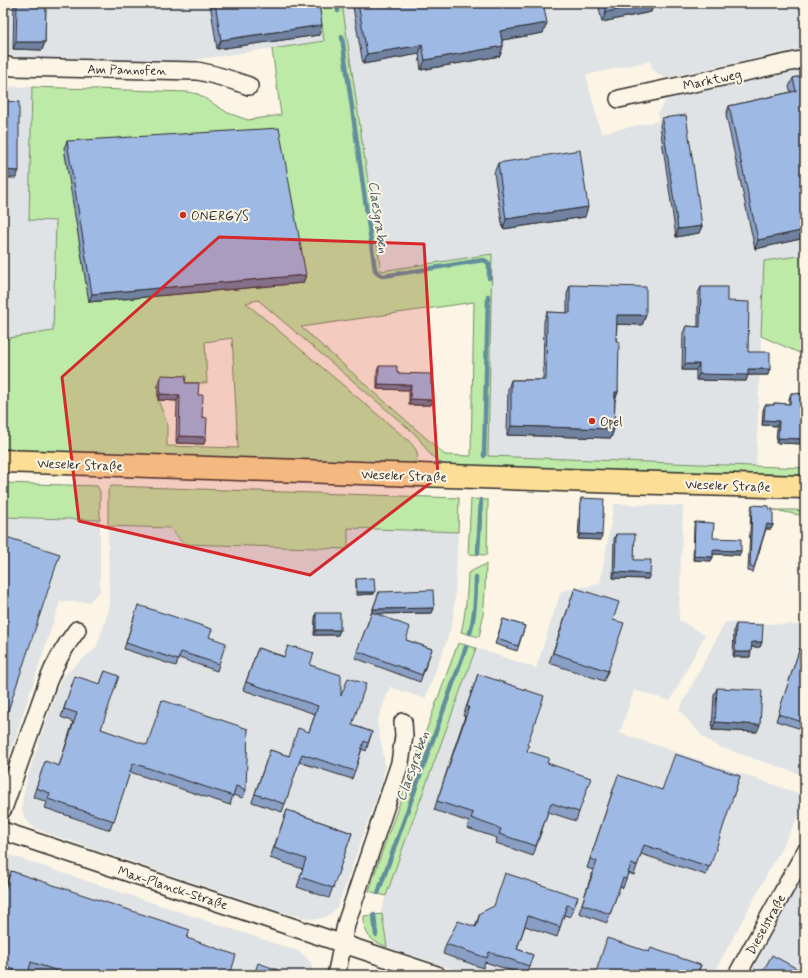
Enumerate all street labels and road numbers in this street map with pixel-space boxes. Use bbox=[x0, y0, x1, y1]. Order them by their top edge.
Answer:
street label: Am Pannofen bbox=[87, 61, 167, 80]
street label: Marktweg bbox=[682, 66, 743, 96]
street label: Weseler Straße bbox=[37, 456, 123, 475]
street label: Weseler Straße bbox=[361, 467, 447, 486]
street label: Weseler Straße bbox=[685, 477, 771, 496]
street label: Max-Planck-Straße bbox=[115, 863, 230, 914]
street label: Dieselstraße bbox=[743, 891, 790, 958]

